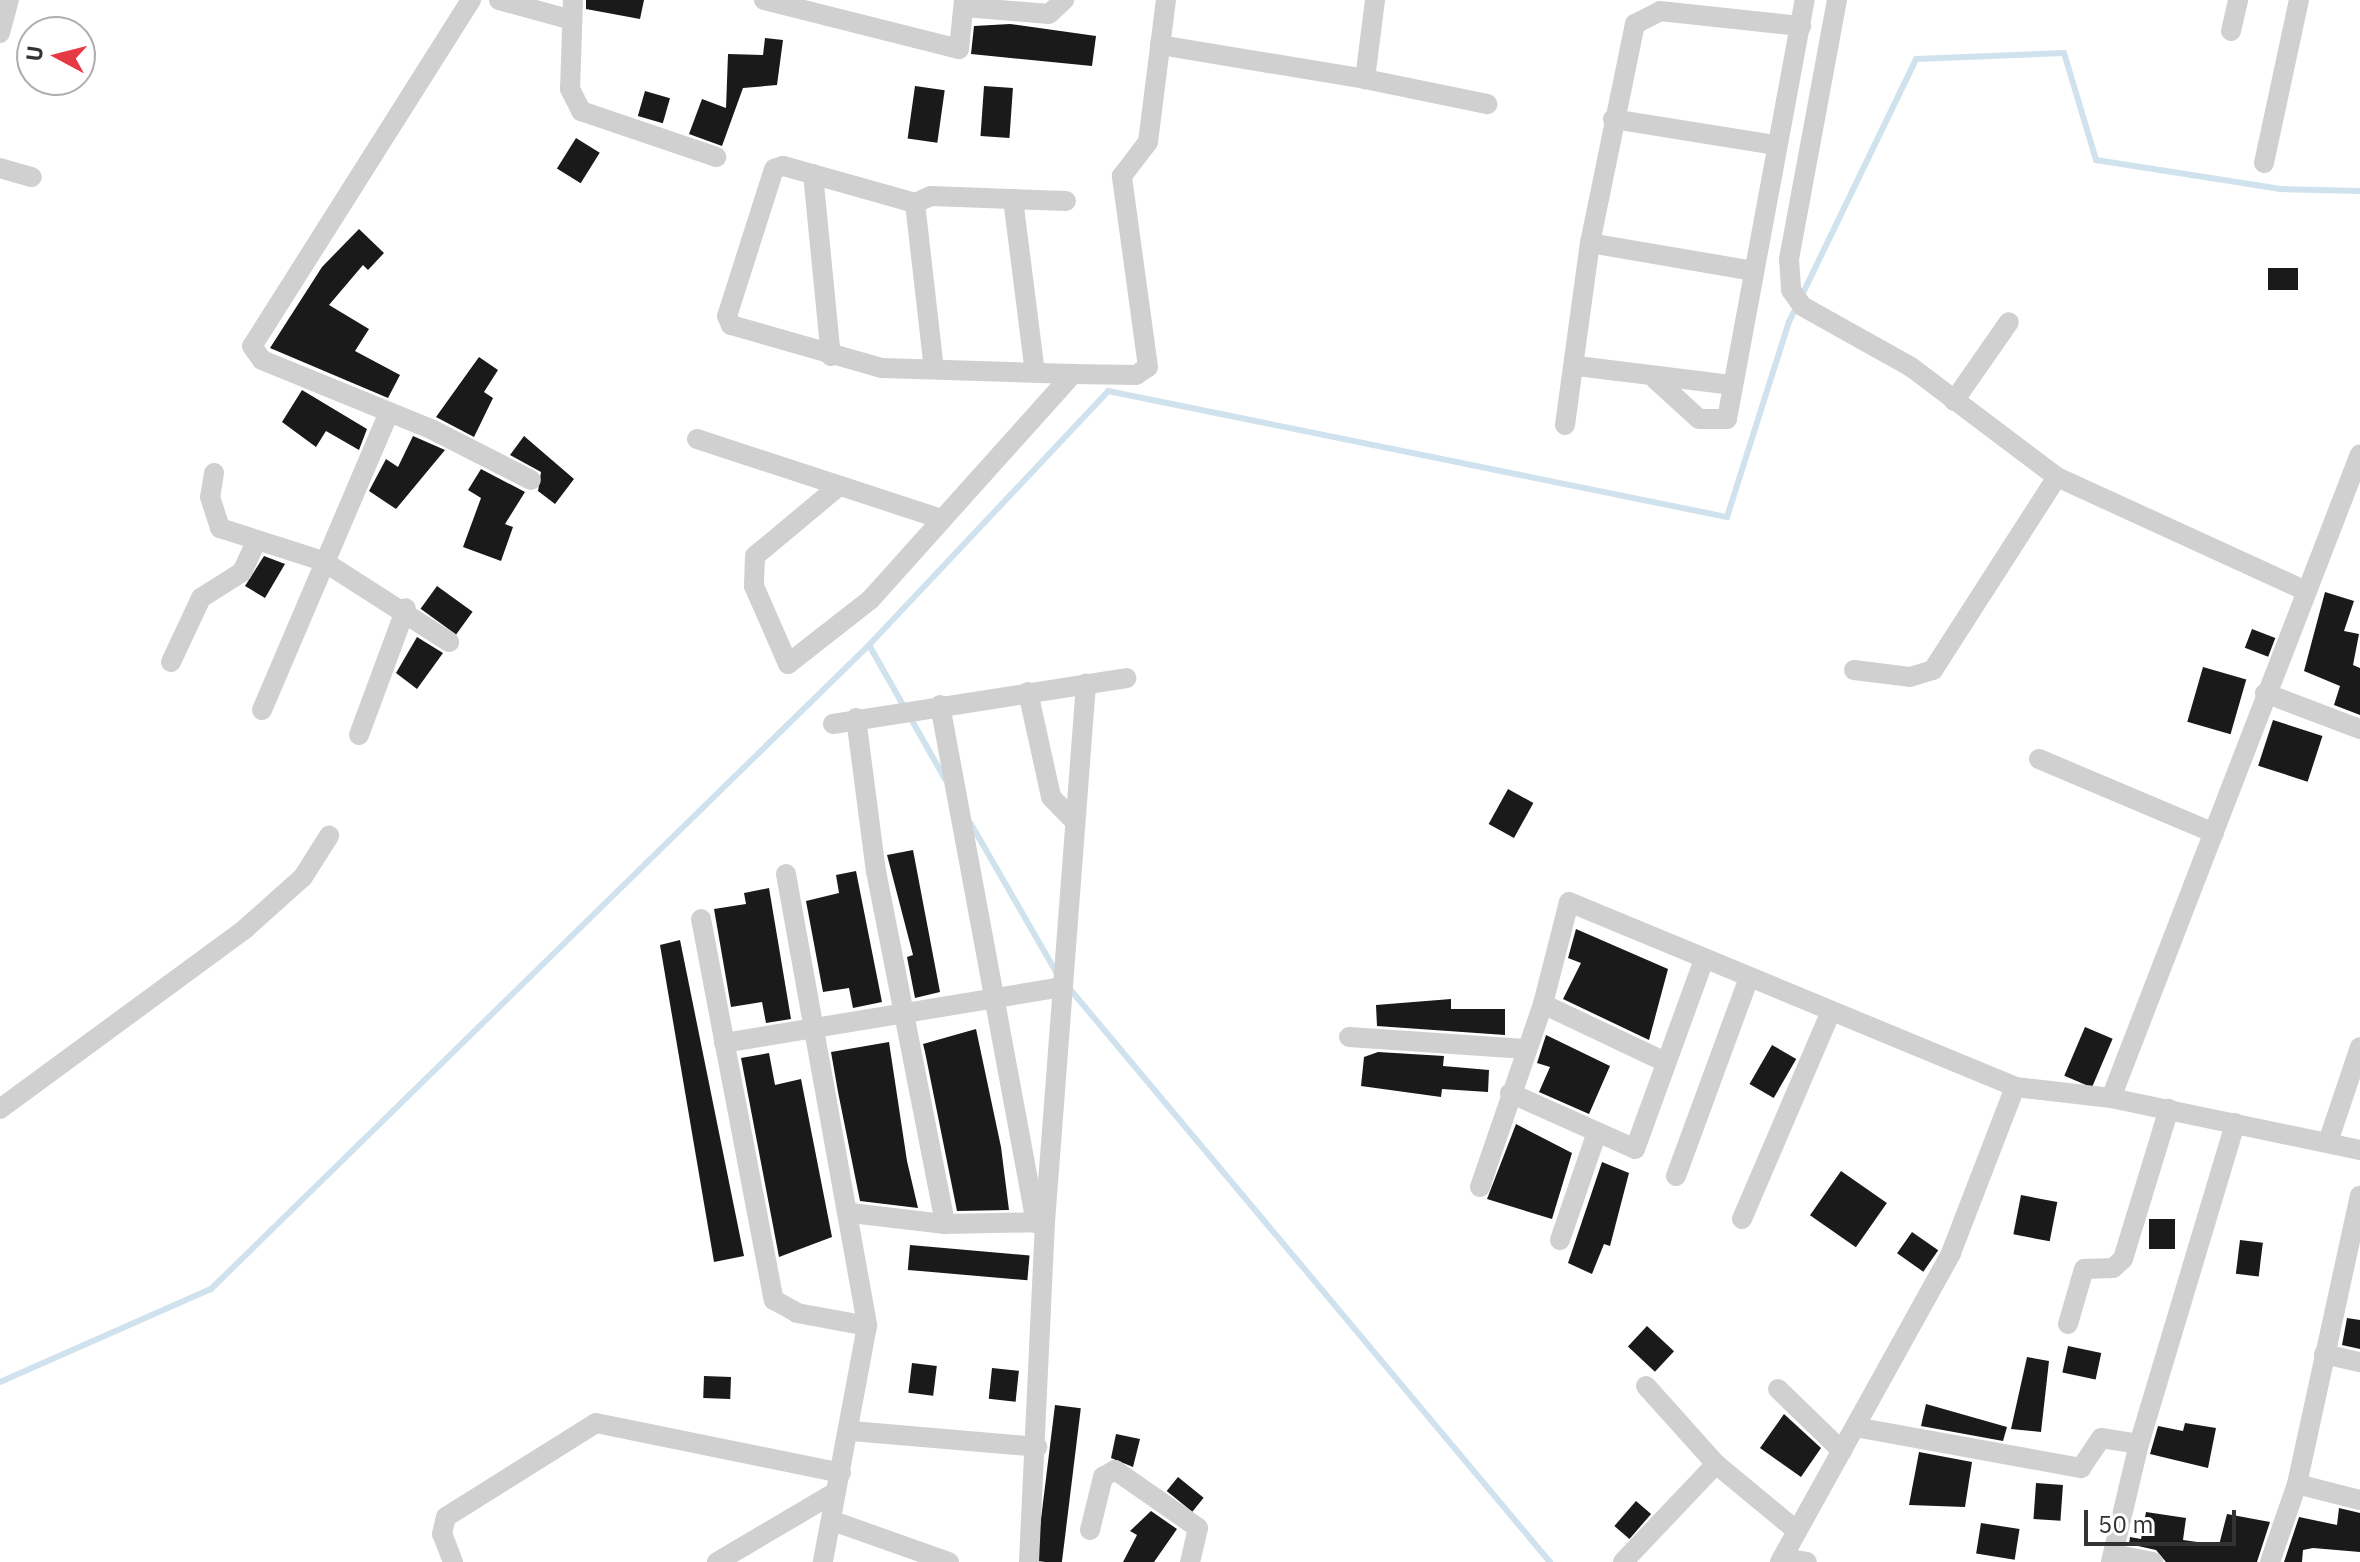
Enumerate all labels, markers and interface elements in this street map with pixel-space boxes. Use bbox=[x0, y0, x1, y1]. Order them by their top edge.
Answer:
north arrow bbox=[16, 16, 96, 96]
text: U bbox=[18, 44, 49, 63]
scale bar bbox=[2088, 1494, 2240, 1544]
text: 50 m bbox=[2098, 1508, 2153, 1540]

